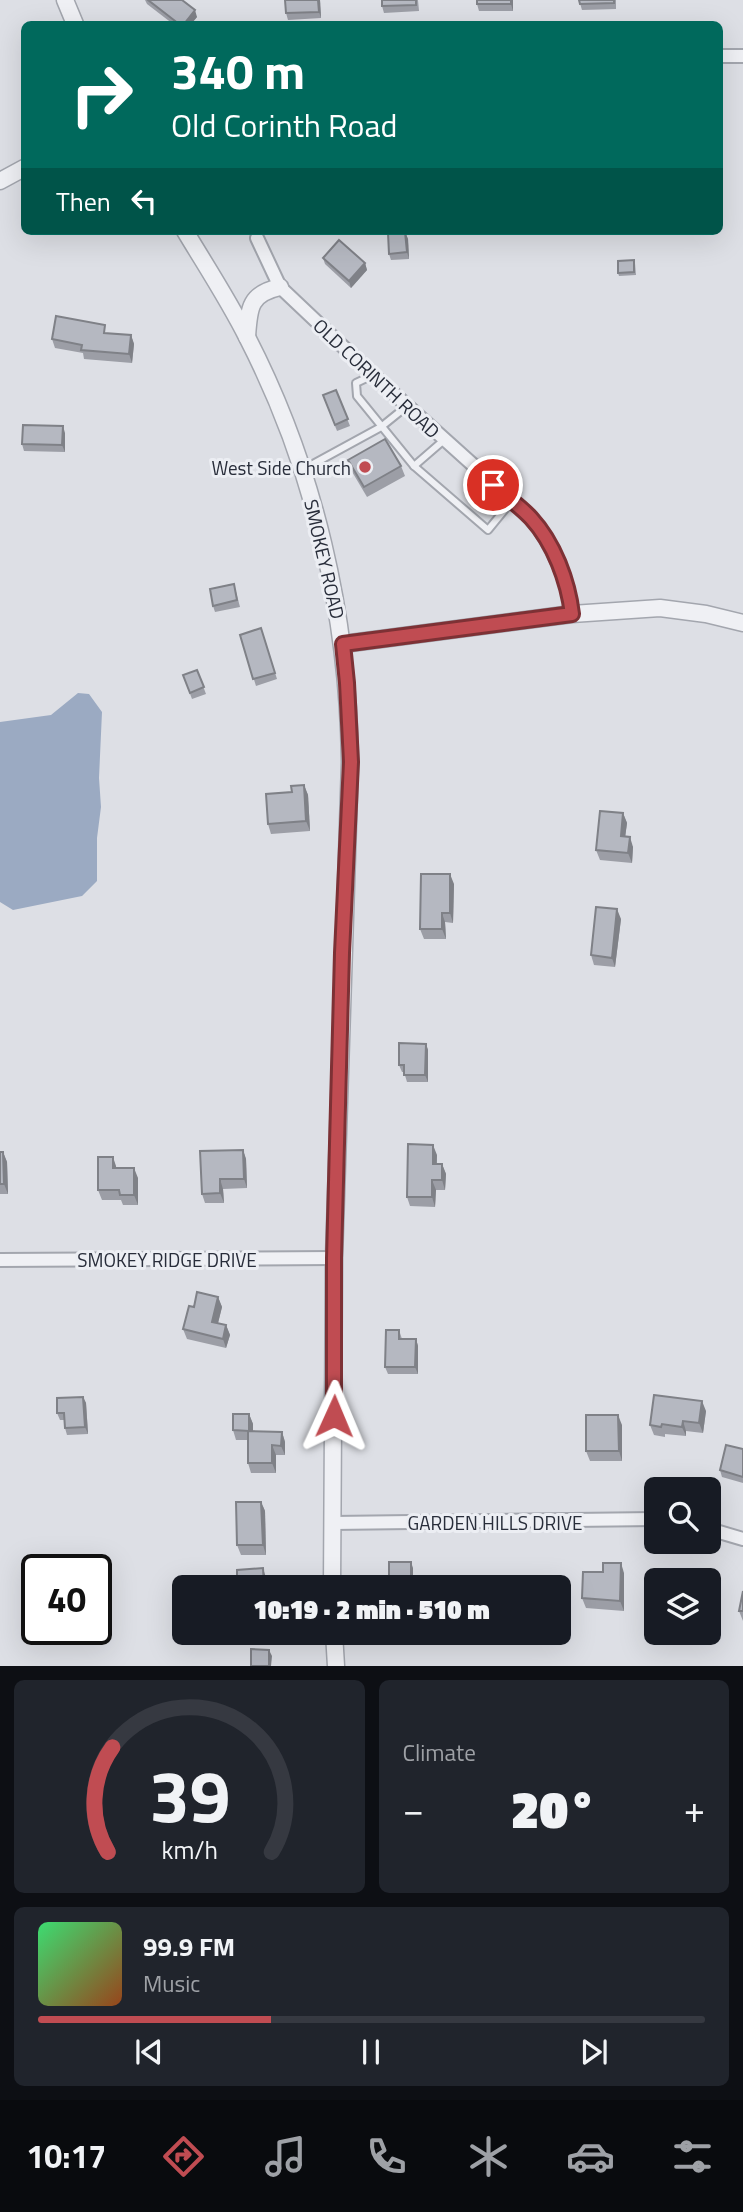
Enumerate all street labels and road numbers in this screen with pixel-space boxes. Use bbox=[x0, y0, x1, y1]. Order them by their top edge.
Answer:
street label: OLD CORINTH ROAD bbox=[307, 311, 447, 445]
street label: SMOKEY ROAD bbox=[297, 496, 353, 622]
street label: SMOKEY RIDGE DRIVE bbox=[77, 1245, 257, 1274]
street label: GARDEN HILLS DRIVE bbox=[408, 1508, 582, 1537]

